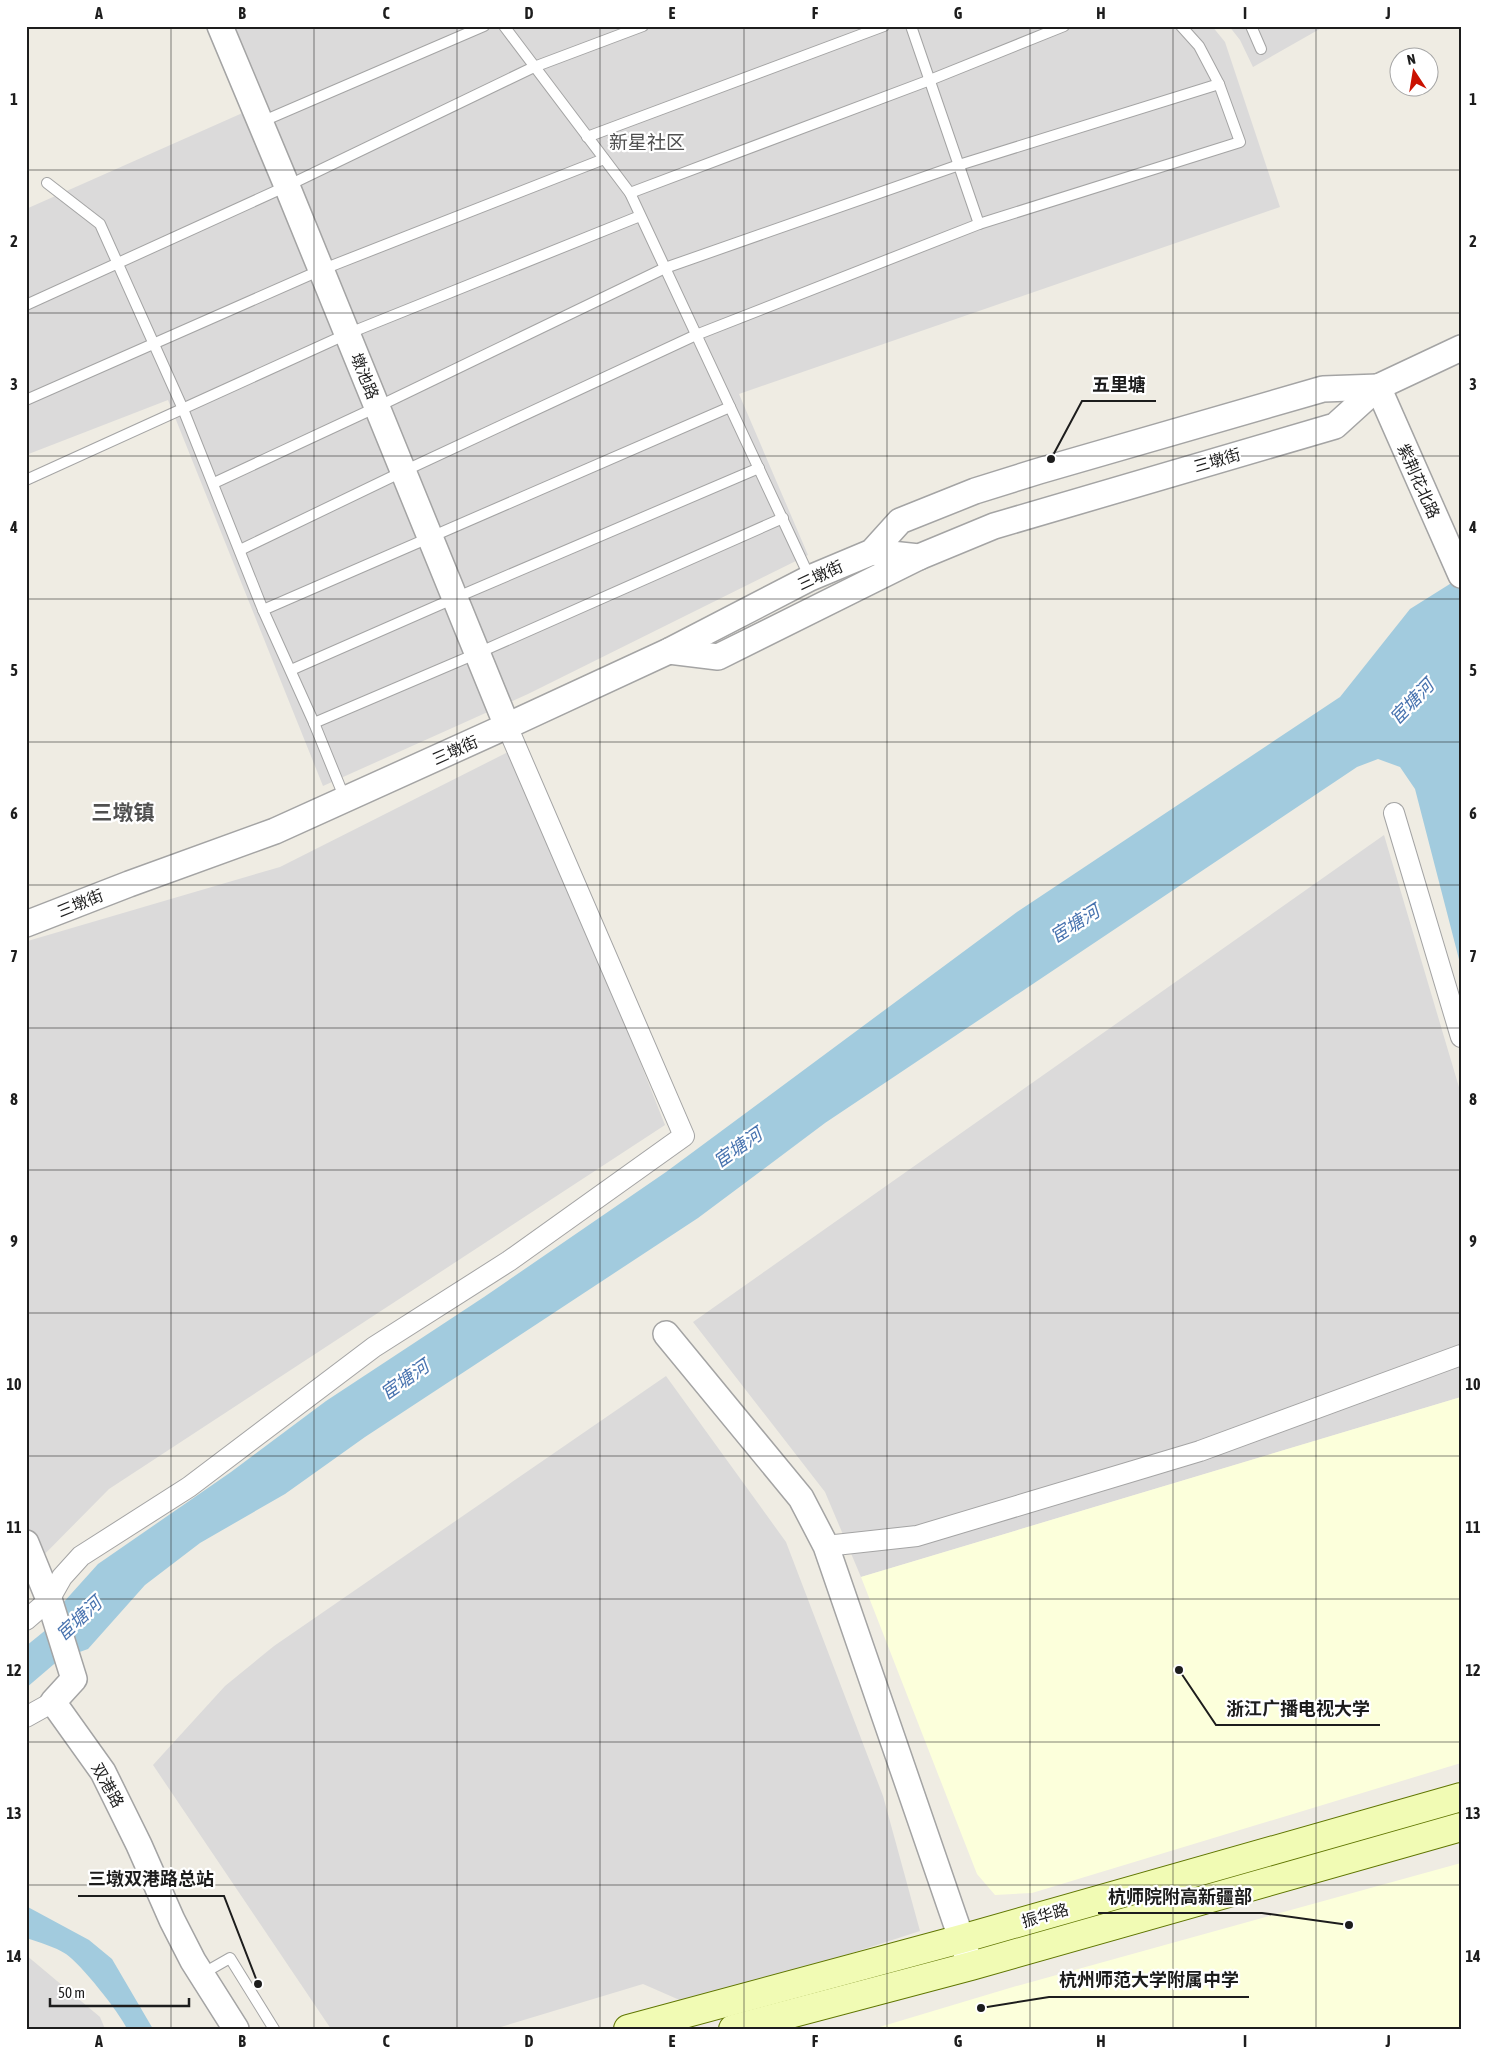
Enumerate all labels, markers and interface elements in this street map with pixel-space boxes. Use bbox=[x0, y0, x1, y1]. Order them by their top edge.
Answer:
text: A bbox=[94, 4, 103, 22]
text: B bbox=[238, 4, 246, 22]
text: C bbox=[382, 4, 390, 22]
text: D bbox=[525, 4, 534, 22]
text: E bbox=[669, 4, 676, 22]
text: F bbox=[812, 4, 819, 22]
text: G bbox=[954, 4, 963, 22]
text: H bbox=[1096, 4, 1106, 22]
text: I bbox=[1243, 4, 1247, 22]
text: J bbox=[1384, 4, 1391, 22]
north arrow bbox=[1390, 48, 1440, 98]
text: N bbox=[1406, 51, 1417, 68]
text: 1 bbox=[10, 90, 18, 108]
text: 1 bbox=[1469, 90, 1477, 108]
district label: 新星社区 bbox=[609, 131, 685, 153]
text: 2 bbox=[10, 232, 18, 250]
text: 2 bbox=[1469, 232, 1477, 250]
street label: 墩池路 bbox=[348, 350, 382, 402]
callout: 五里塘 bbox=[1082, 368, 1156, 401]
text: 五里塘 bbox=[1092, 374, 1146, 395]
text: 3 bbox=[10, 375, 18, 393]
text: 3 bbox=[1469, 375, 1477, 393]
street label: 紫荆花北路 bbox=[1395, 441, 1443, 521]
street label: 三墩街 bbox=[1191, 445, 1243, 475]
text: 4 bbox=[9, 518, 18, 536]
text: 4 bbox=[1468, 518, 1477, 536]
street label: 三墩街 bbox=[794, 557, 846, 593]
text: 5 bbox=[10, 661, 18, 679]
text: 5 bbox=[1469, 661, 1477, 679]
water label: 宦塘河 bbox=[1385, 673, 1440, 728]
street label: 三墩街 bbox=[429, 732, 481, 768]
district label: 三墩镇 bbox=[92, 800, 155, 824]
text: 6 bbox=[10, 804, 18, 822]
text: 6 bbox=[1469, 804, 1477, 822]
street label: 三墩街 bbox=[54, 886, 106, 920]
water label: 宦塘河 bbox=[1046, 899, 1106, 947]
text: 7 bbox=[10, 947, 18, 965]
text: 7 bbox=[1469, 947, 1477, 965]
text: 8 bbox=[10, 1090, 18, 1108]
text: 8 bbox=[1469, 1090, 1477, 1108]
water label: 宦塘河 bbox=[710, 1122, 768, 1172]
text: 9 bbox=[10, 1232, 18, 1250]
text: 9 bbox=[1469, 1232, 1477, 1250]
water label: 宦塘河 bbox=[377, 1354, 435, 1404]
text: 10 bbox=[6, 1375, 22, 1393]
text: 10 bbox=[1465, 1375, 1481, 1393]
text: 11 bbox=[6, 1518, 22, 1536]
text: 11 bbox=[1465, 1518, 1481, 1536]
water label: 宦塘河 bbox=[52, 1590, 108, 1645]
text: 12 bbox=[6, 1661, 22, 1679]
text: 12 bbox=[1465, 1661, 1481, 1679]
callout: 浙江广播电视大学 bbox=[1216, 1692, 1380, 1725]
text: 浙江广播电视大学 bbox=[1226, 1698, 1370, 1719]
street label: 双港路 bbox=[88, 1760, 128, 1810]
text: 13 bbox=[6, 1804, 22, 1822]
text: 13 bbox=[1465, 1804, 1481, 1822]
callout: 三墩双港路总站 bbox=[78, 1863, 224, 1896]
text: 三墩双港路总站 bbox=[88, 1868, 214, 1889]
callout: 杭师院附高新疆部 bbox=[1098, 1880, 1262, 1913]
text: 杭师院附高新疆部 bbox=[1108, 1886, 1252, 1907]
street label: 振华路 bbox=[1019, 1900, 1071, 1930]
text: 14 bbox=[6, 1947, 22, 1965]
text: 14 bbox=[1465, 1947, 1481, 1965]
callout: 杭州师范大学附属中学 bbox=[1049, 1964, 1249, 1997]
text: 杭州师范大学附属中学 bbox=[1059, 1969, 1239, 1990]
scale bar bbox=[50, 1975, 189, 2007]
text: 50 m bbox=[58, 1984, 85, 2001]
text: A bbox=[94, 2032, 103, 2050]
text: B bbox=[238, 2032, 246, 2050]
text: C bbox=[382, 2032, 390, 2050]
text: D bbox=[525, 2032, 534, 2050]
text: E bbox=[669, 2032, 676, 2050]
text: F bbox=[812, 2032, 819, 2050]
text: G bbox=[954, 2032, 963, 2050]
text: H bbox=[1096, 2032, 1106, 2050]
text: I bbox=[1243, 2032, 1247, 2050]
text: J bbox=[1384, 2032, 1391, 2050]

